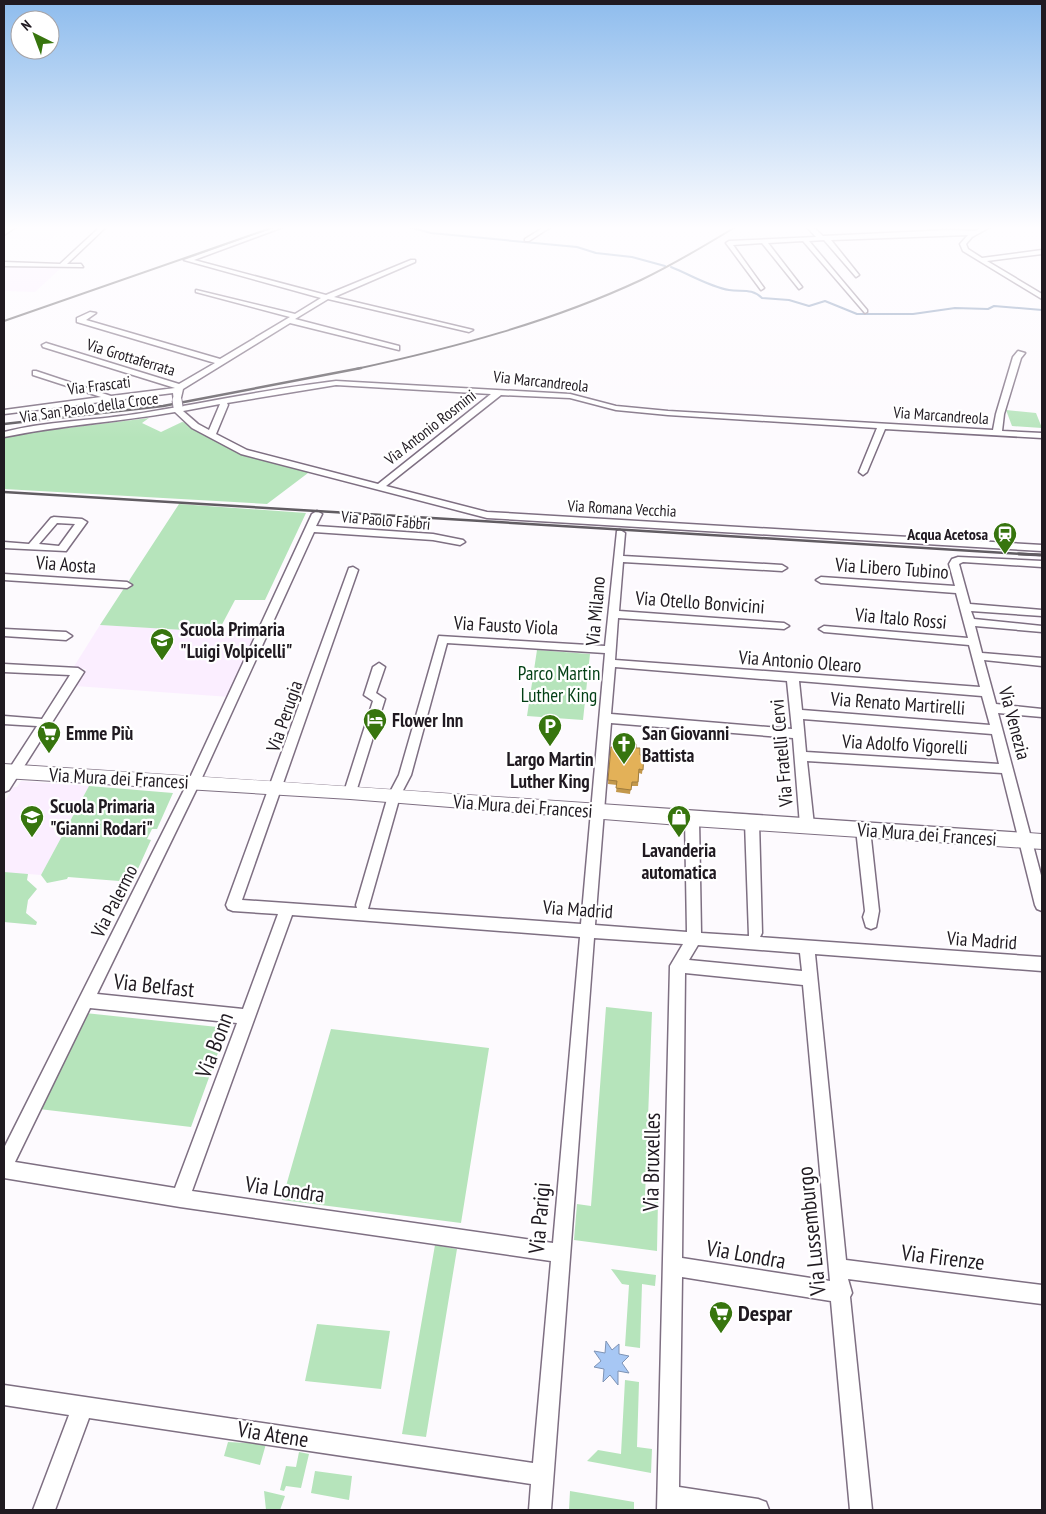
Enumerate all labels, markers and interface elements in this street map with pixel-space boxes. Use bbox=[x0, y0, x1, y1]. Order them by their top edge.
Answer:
north arrow bbox=[10, 10, 60, 60]
text: N bbox=[17, 16, 35, 35]
street label: Via Grottaferrata bbox=[83, 334, 178, 380]
street label: Via Marcandreola bbox=[491, 366, 590, 396]
street label: Via Frascati bbox=[65, 371, 132, 399]
street label: Via Antonio Rosmini bbox=[379, 385, 480, 470]
street label: Via San Paolo della Croce bbox=[17, 387, 160, 427]
street label: Via Marcandreola bbox=[892, 402, 989, 428]
street label: Via Romana Vecchia bbox=[566, 495, 677, 521]
street label: Via Paolo Fabbri bbox=[340, 506, 431, 534]
station icon: Acqua Acetosa bbox=[992, 521, 1018, 555]
place label: Acqua Acetosa bbox=[906, 524, 988, 544]
street label: Via Aosta bbox=[34, 550, 97, 578]
street label: Via Libero Tubino bbox=[833, 552, 950, 584]
street label: Via Milano bbox=[580, 575, 610, 648]
street label: Via Otello Bonvicini bbox=[634, 585, 765, 618]
street label: Via Italo Rossi bbox=[853, 602, 948, 634]
street label: Via Fausto Viola bbox=[452, 610, 559, 640]
place label: Scuola Primaria "Luigi Volpicelli" bbox=[180, 617, 293, 663]
school or university icon: Scuola Primaria "Luigi Volpicelli" bbox=[149, 627, 175, 661]
street label: Via Antonio Olearo bbox=[737, 645, 862, 677]
park label: Parco Martin Luther King bbox=[518, 661, 600, 707]
street label: Via Perugia bbox=[260, 677, 307, 756]
street label: Via Venezia bbox=[994, 683, 1036, 762]
street label: Via Renato Martirelli bbox=[829, 686, 966, 720]
street label: Via Fratelli Cervi bbox=[764, 698, 798, 809]
hotel icon: Flower Inn bbox=[362, 707, 388, 741]
place label: Flower Inn bbox=[392, 708, 463, 732]
parking icon: Largo Martin Luther King bbox=[537, 713, 563, 747]
supermarket icon: Emme Più bbox=[36, 720, 62, 754]
place label: Emme Più bbox=[66, 721, 133, 745]
place label: San Giovanni Battista bbox=[642, 721, 729, 767]
street label: Via Adolfo Vigorelli bbox=[841, 729, 968, 759]
church icon: San Giovanni Battista bbox=[611, 731, 637, 765]
place label: Largo Martin Luther King bbox=[506, 747, 594, 793]
street label: Via Mura dei Francesi bbox=[48, 762, 189, 794]
street label: Via Mura dei Francesi bbox=[451, 789, 594, 823]
place label: Scuola Primaria "Gianni Rodari" bbox=[50, 794, 155, 840]
school or university icon: Scuola Primaria "Gianni Rodari" bbox=[19, 804, 45, 838]
shop icon: Lavanderia automatica bbox=[666, 804, 692, 838]
street label: Via Mura dei Francesi bbox=[855, 817, 998, 851]
place label: Lavanderia automatica bbox=[641, 838, 717, 884]
street label: Via Palermo bbox=[85, 861, 142, 942]
street label: Via Madrid bbox=[541, 895, 614, 923]
street label: Via Madrid bbox=[945, 926, 1018, 954]
street label: Via Belfast bbox=[111, 967, 196, 1003]
street label: Via Bonn bbox=[188, 1008, 239, 1083]
street label: Via Bruxelles bbox=[636, 1112, 666, 1213]
street label: Via Lussemburgo bbox=[790, 1165, 832, 1298]
street label: Via Londra bbox=[242, 1169, 327, 1208]
street label: Via Parigi bbox=[522, 1181, 556, 1256]
street label: Via Londra bbox=[703, 1233, 788, 1275]
street label: Via Firenze bbox=[899, 1238, 986, 1276]
place label: Despar bbox=[738, 1299, 793, 1327]
supermarket icon: Despar bbox=[708, 1300, 734, 1334]
street label: Via Atene bbox=[234, 1414, 311, 1453]

